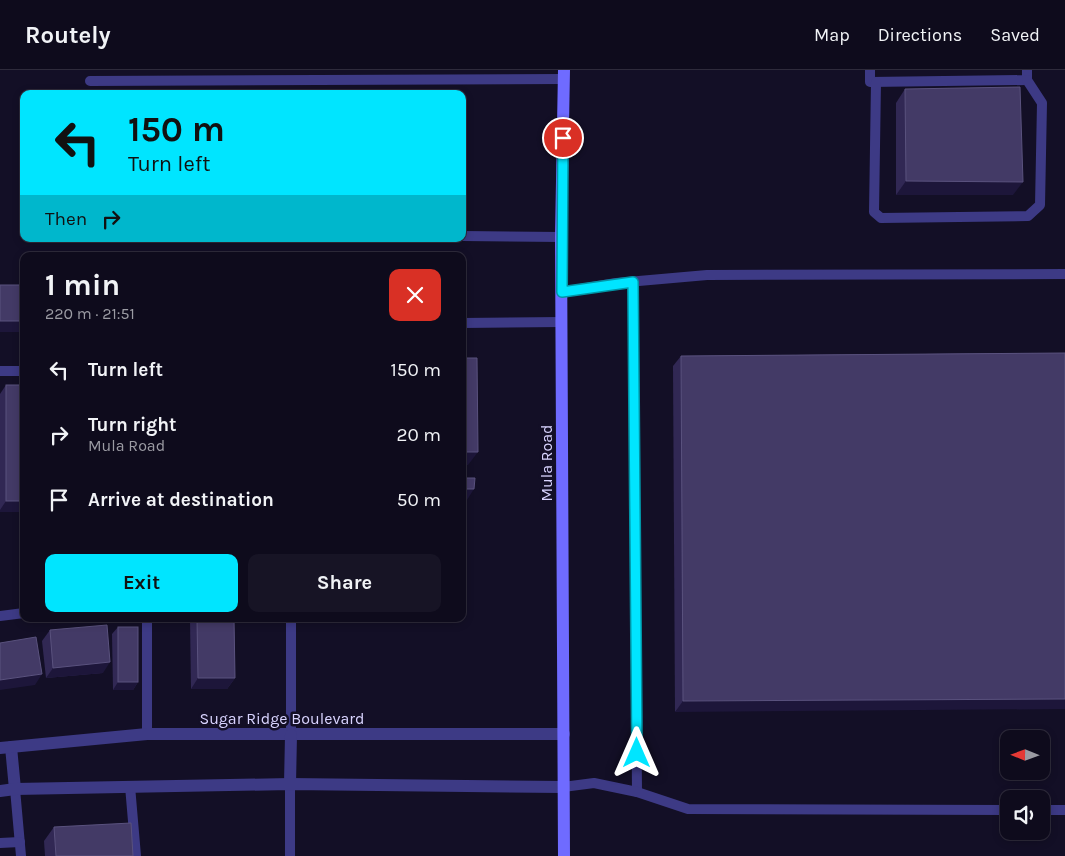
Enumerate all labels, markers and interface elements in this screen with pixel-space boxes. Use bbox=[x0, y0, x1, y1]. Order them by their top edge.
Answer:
text: Routely bbox=[25, 21, 111, 49]
text: Map bbox=[814, 24, 850, 46]
text: Directions bbox=[878, 24, 962, 46]
text: Saved bbox=[990, 24, 1040, 46]
text: 150 m bbox=[128, 109, 225, 150]
icon: left bbox=[45, 110, 110, 175]
pin bbox=[542, 117, 584, 159]
icon: arrive bbox=[549, 124, 577, 152]
text: Turn left bbox=[128, 151, 211, 177]
icon: right bbox=[97, 205, 125, 233]
text: Then bbox=[45, 208, 87, 230]
text: 1 min bbox=[45, 267, 120, 303]
button: close bbox=[389, 269, 441, 321]
text: 220 m · 21:51 bbox=[45, 304, 135, 323]
icon: left bbox=[45, 356, 73, 384]
text: Turn left bbox=[88, 359, 163, 381]
text: 150 m bbox=[390, 359, 441, 381]
text: Turn right bbox=[88, 414, 177, 436]
icon: right bbox=[45, 421, 73, 449]
text: 20 m bbox=[396, 424, 441, 446]
street label: Mula Road bbox=[537, 424, 556, 502]
text: Mula Road bbox=[88, 436, 165, 455]
icon: arrive bbox=[45, 486, 73, 514]
text: Arrive at destination bbox=[88, 489, 274, 511]
text: 50 m bbox=[397, 489, 441, 511]
button: Exit bbox=[45, 554, 238, 612]
button: Share bbox=[248, 554, 441, 612]
street label: Sugar Ridge Boulevard bbox=[199, 709, 365, 728]
position arrow bbox=[610, 726, 662, 778]
north arrow bbox=[1000, 730, 1050, 780]
map controls bbox=[1000, 730, 1050, 840]
button: sound bbox=[1000, 790, 1050, 840]

